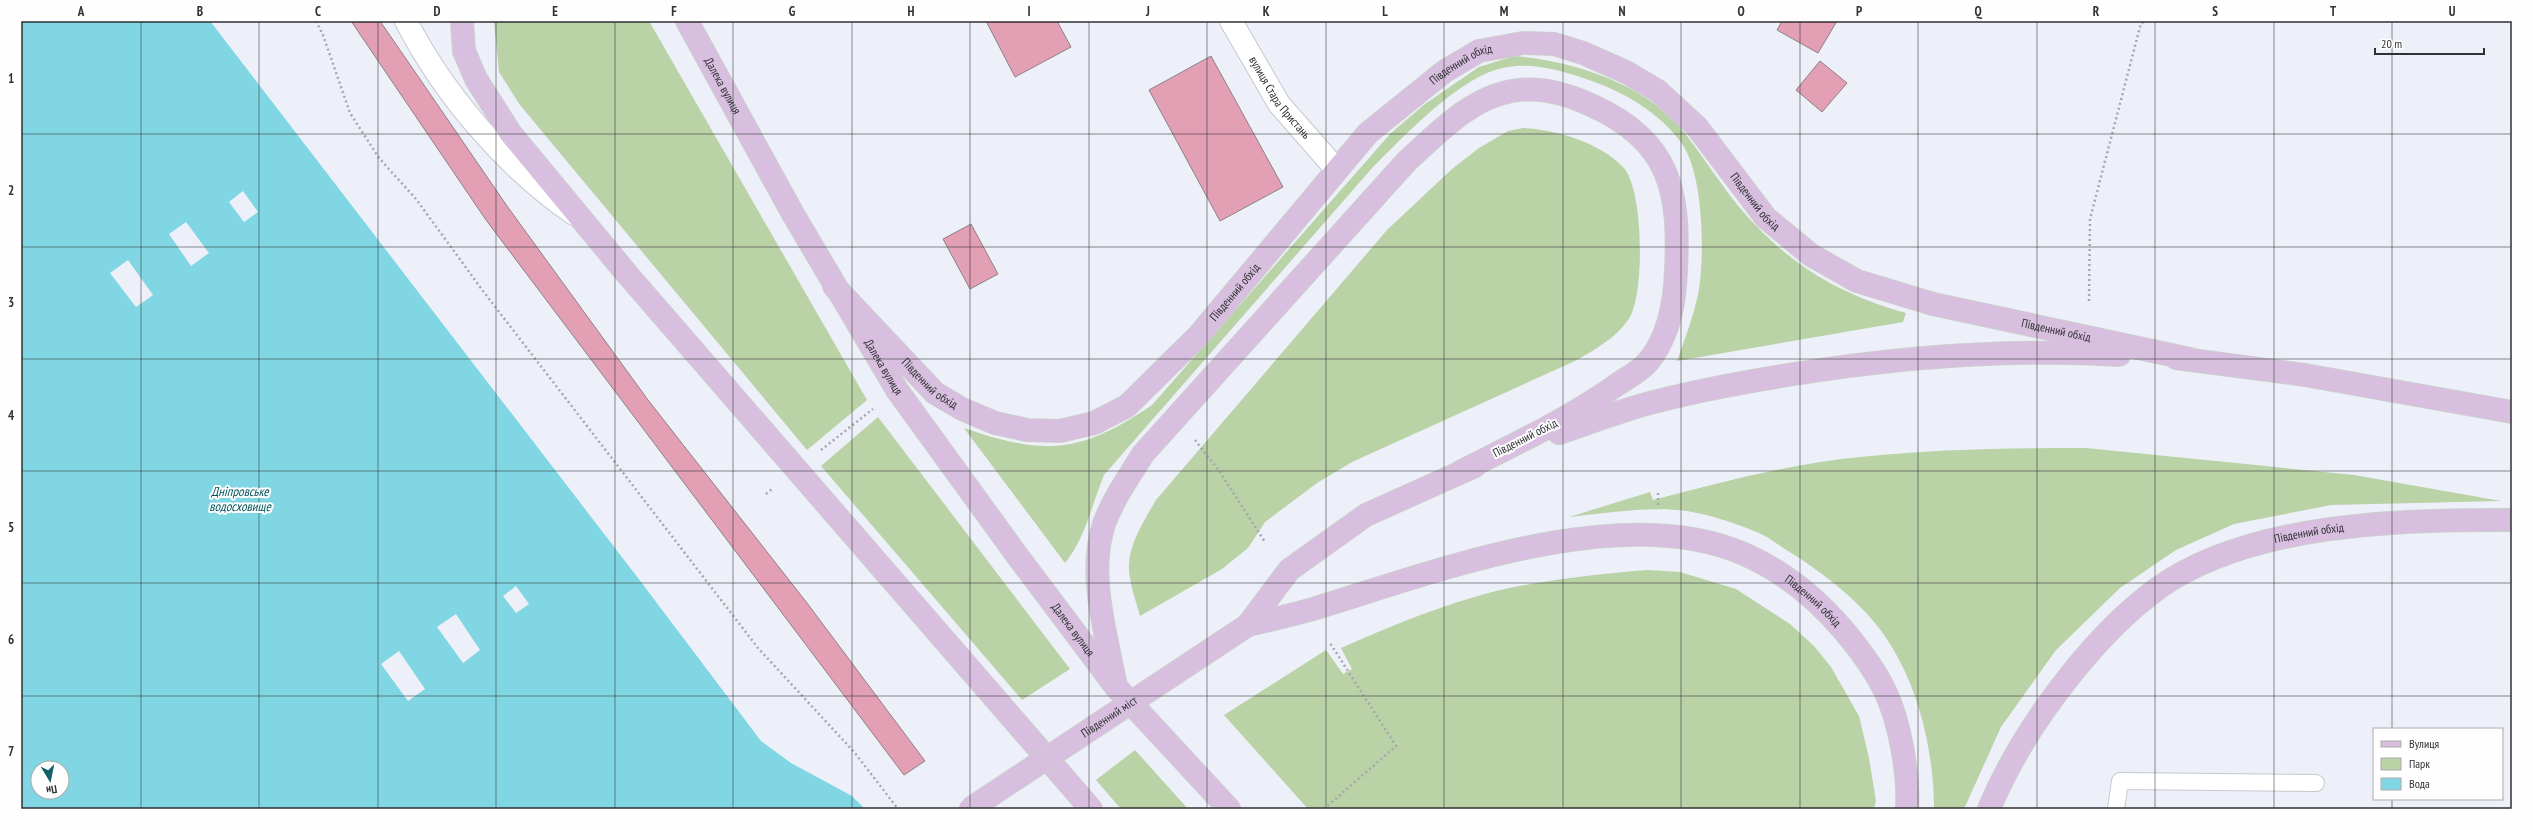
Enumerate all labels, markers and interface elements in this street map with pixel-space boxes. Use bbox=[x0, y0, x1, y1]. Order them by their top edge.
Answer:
text: A bbox=[77, 3, 85, 20]
text: B bbox=[197, 3, 203, 20]
text: C bbox=[315, 3, 321, 20]
text: D bbox=[434, 3, 441, 20]
text: E bbox=[552, 3, 558, 20]
text: F bbox=[671, 3, 677, 20]
text: G bbox=[789, 3, 796, 20]
text: H bbox=[908, 3, 915, 20]
text: I bbox=[1027, 3, 1031, 20]
text: J bbox=[1145, 3, 1150, 20]
text: K bbox=[1263, 3, 1270, 20]
text: L bbox=[1382, 3, 1388, 20]
text: M bbox=[1500, 3, 1509, 20]
text: N bbox=[1618, 3, 1626, 20]
text: O bbox=[1737, 3, 1745, 20]
text: P bbox=[1856, 3, 1862, 20]
text: Q bbox=[1974, 3, 1982, 20]
text: R bbox=[2093, 3, 2100, 20]
text: S bbox=[2212, 3, 2218, 20]
text: T bbox=[2330, 3, 2337, 20]
text: U bbox=[2449, 3, 2456, 20]
scale bar bbox=[2375, 30, 2484, 56]
text: 20 m bbox=[2381, 36, 2402, 51]
street label: Південний обхід bbox=[1426, 41, 1494, 88]
street label: вулиця Стара Пристань bbox=[1246, 54, 1314, 142]
street label: Далека вулиця bbox=[701, 55, 745, 117]
text: 1 bbox=[8, 70, 14, 87]
street label: Південний обхід bbox=[1727, 169, 1784, 234]
text: 2 bbox=[8, 182, 14, 199]
street label: Південний обхід bbox=[1206, 260, 1263, 324]
text: 3 bbox=[8, 294, 14, 311]
street label: Південний обхід bbox=[2020, 315, 2093, 345]
street label: Далека вулиця bbox=[862, 336, 906, 398]
street label: Південний обхід bbox=[899, 354, 961, 412]
text: 4 bbox=[8, 407, 15, 424]
street label: Південний обхід bbox=[1490, 415, 1560, 460]
water label: Дніпровське водосховище bbox=[209, 483, 272, 515]
text: 5 bbox=[8, 519, 14, 536]
street label: Південний обхід bbox=[2272, 519, 2345, 546]
street label: Південний обхід bbox=[1782, 571, 1845, 630]
street label: Далека вулиця bbox=[1049, 600, 1098, 659]
text: 6 bbox=[8, 631, 14, 648]
street label: Південний міст bbox=[1078, 692, 1140, 740]
legend bbox=[2373, 728, 2503, 800]
text: Вулиця bbox=[2409, 736, 2439, 751]
text: 7 bbox=[8, 743, 14, 760]
text: Парк bbox=[2409, 756, 2430, 771]
north arrow bbox=[30, 760, 70, 800]
text: Вода bbox=[2409, 776, 2430, 791]
text: Пн bbox=[45, 782, 58, 798]

